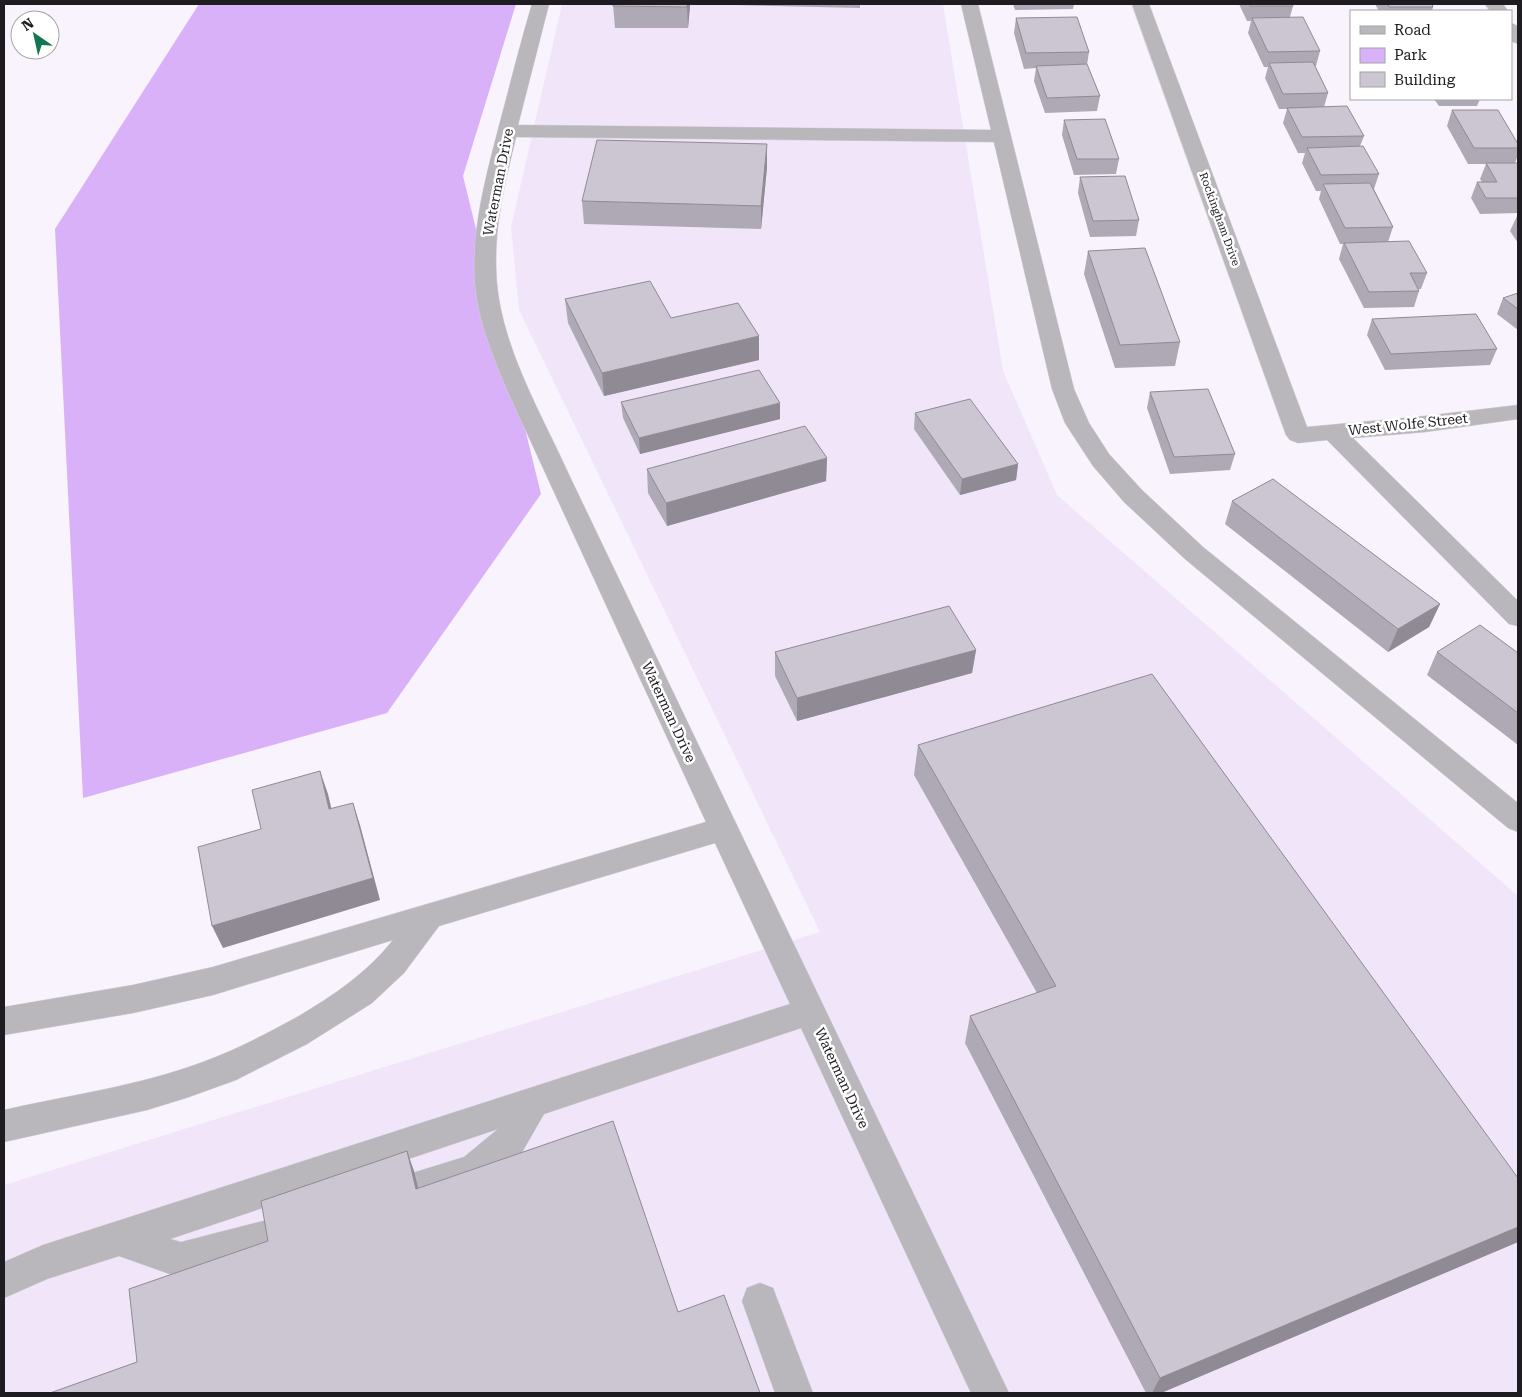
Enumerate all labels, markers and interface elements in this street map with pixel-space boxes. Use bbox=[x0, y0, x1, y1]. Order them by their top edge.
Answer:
north arrow bbox=[10, 10, 60, 60]
legend bbox=[1350, 10, 1512, 100]
text: N bbox=[19, 14, 37, 34]
text: Road bbox=[1394, 21, 1431, 39]
text: Park bbox=[1394, 46, 1428, 64]
text: Building bbox=[1394, 71, 1456, 89]
street label: Waterman Drive bbox=[480, 127, 516, 237]
street label: Rockingham Drive bbox=[1197, 171, 1243, 268]
street label: West Wolfe Street bbox=[1347, 410, 1469, 438]
street label: Waterman Drive bbox=[639, 659, 699, 765]
street label: Waterman Drive bbox=[812, 1025, 872, 1131]

